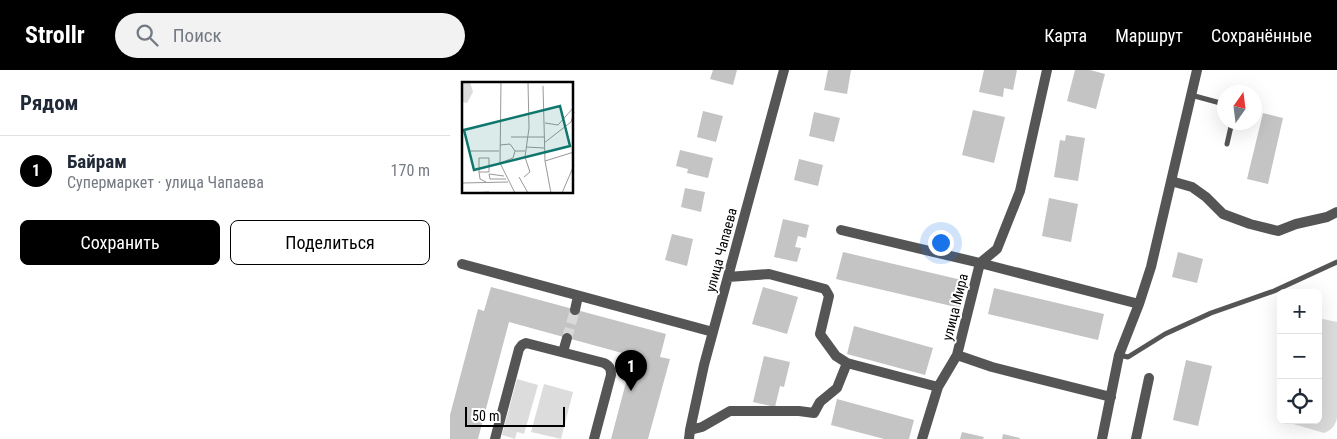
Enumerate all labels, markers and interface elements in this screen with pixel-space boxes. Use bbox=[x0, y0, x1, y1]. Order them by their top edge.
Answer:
search box bbox=[115, 13, 465, 58]
text: Strollr bbox=[25, 21, 85, 49]
icon: search bbox=[133, 21, 161, 49]
text: Поиск bbox=[173, 24, 222, 47]
text: Карта bbox=[1044, 25, 1087, 46]
text: Маршрут bbox=[1115, 25, 1183, 46]
text: Сохранённые bbox=[1211, 25, 1312, 46]
inset map bbox=[462, 82, 574, 194]
north arrow bbox=[1217, 85, 1262, 130]
text: Рядом bbox=[20, 91, 79, 115]
text: Байрам bbox=[67, 150, 127, 173]
text: 1 bbox=[32, 161, 40, 180]
text: 170 m bbox=[391, 161, 430, 180]
text: Супермаркет · улица Чапаева bbox=[67, 173, 264, 192]
street label: улица Чапаева bbox=[702, 206, 740, 294]
button: Сохранить bbox=[20, 220, 220, 265]
button: Поделиться bbox=[230, 220, 430, 265]
your location bbox=[928, 230, 954, 256]
street label: улица Мира bbox=[939, 272, 971, 342]
map controls bbox=[1277, 289, 1322, 424]
button: + bbox=[1277, 289, 1322, 334]
button: − bbox=[1277, 334, 1322, 379]
pin: 1 bbox=[615, 350, 647, 391]
button: locate bbox=[1277, 379, 1322, 424]
scale bar bbox=[465, 404, 565, 427]
text: 50 m bbox=[472, 408, 500, 424]

